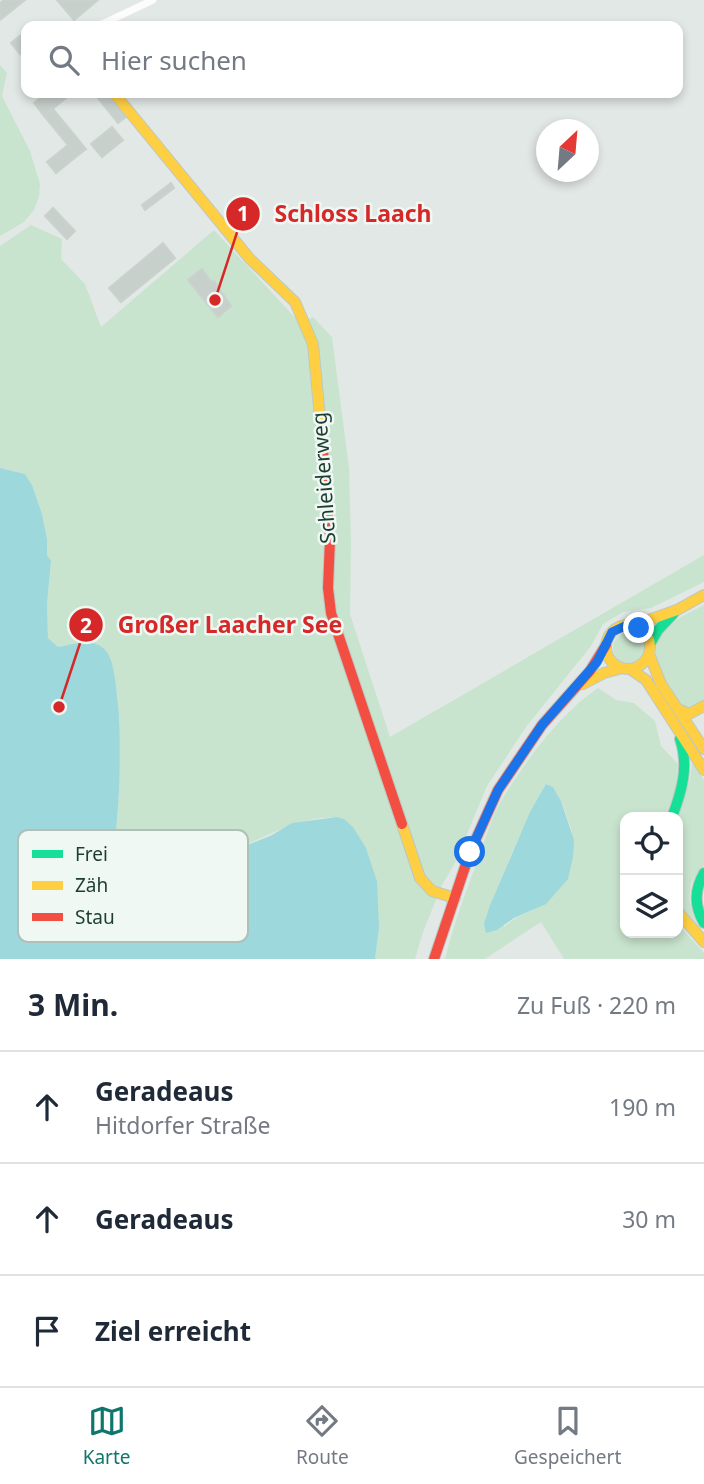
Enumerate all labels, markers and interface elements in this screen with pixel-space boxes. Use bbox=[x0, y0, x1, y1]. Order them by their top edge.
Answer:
search box bbox=[21, 21, 683, 98]
icon: search bbox=[45, 41, 83, 79]
text: Hier suchen bbox=[101, 42, 247, 78]
north arrow bbox=[536, 119, 599, 182]
callout: Schloss Laach bbox=[226, 192, 446, 236]
text: Schloss Laach bbox=[274, 197, 432, 229]
text: 1 bbox=[237, 199, 249, 227]
street label: Schleiderweg bbox=[304, 411, 342, 545]
callout: Großer Laacher See bbox=[69, 603, 356, 647]
text: Großer Laacher See bbox=[118, 608, 342, 640]
text: 2 bbox=[80, 611, 92, 639]
route end bbox=[623, 612, 654, 643]
map controls bbox=[620, 812, 683, 938]
button: locate bbox=[620, 812, 683, 875]
legend bbox=[18, 830, 248, 942]
route start bbox=[454, 836, 485, 867]
text: Frei bbox=[75, 841, 108, 867]
text: Zäh bbox=[75, 872, 108, 898]
button: layers bbox=[620, 875, 683, 938]
text: Stau bbox=[75, 904, 115, 930]
text: 3 Min. bbox=[28, 984, 118, 1025]
text: Zu Fuß · 220 m bbox=[517, 989, 676, 1021]
text: Geradeaus bbox=[95, 1073, 234, 1109]
icon: ahead bbox=[28, 1088, 66, 1126]
text: 190 m bbox=[609, 1091, 676, 1123]
text: Hitdorfer Straße bbox=[95, 1109, 271, 1141]
icon: ahead bbox=[28, 1200, 66, 1238]
text: Geradeaus bbox=[95, 1201, 234, 1237]
text: 30 m bbox=[622, 1203, 676, 1235]
icon: arrive bbox=[28, 1312, 66, 1350]
text: Ziel erreicht bbox=[95, 1313, 251, 1349]
tab: Karte bbox=[83, 1402, 131, 1470]
tab: Route bbox=[296, 1402, 349, 1470]
tab: Gespeichert bbox=[514, 1402, 621, 1470]

